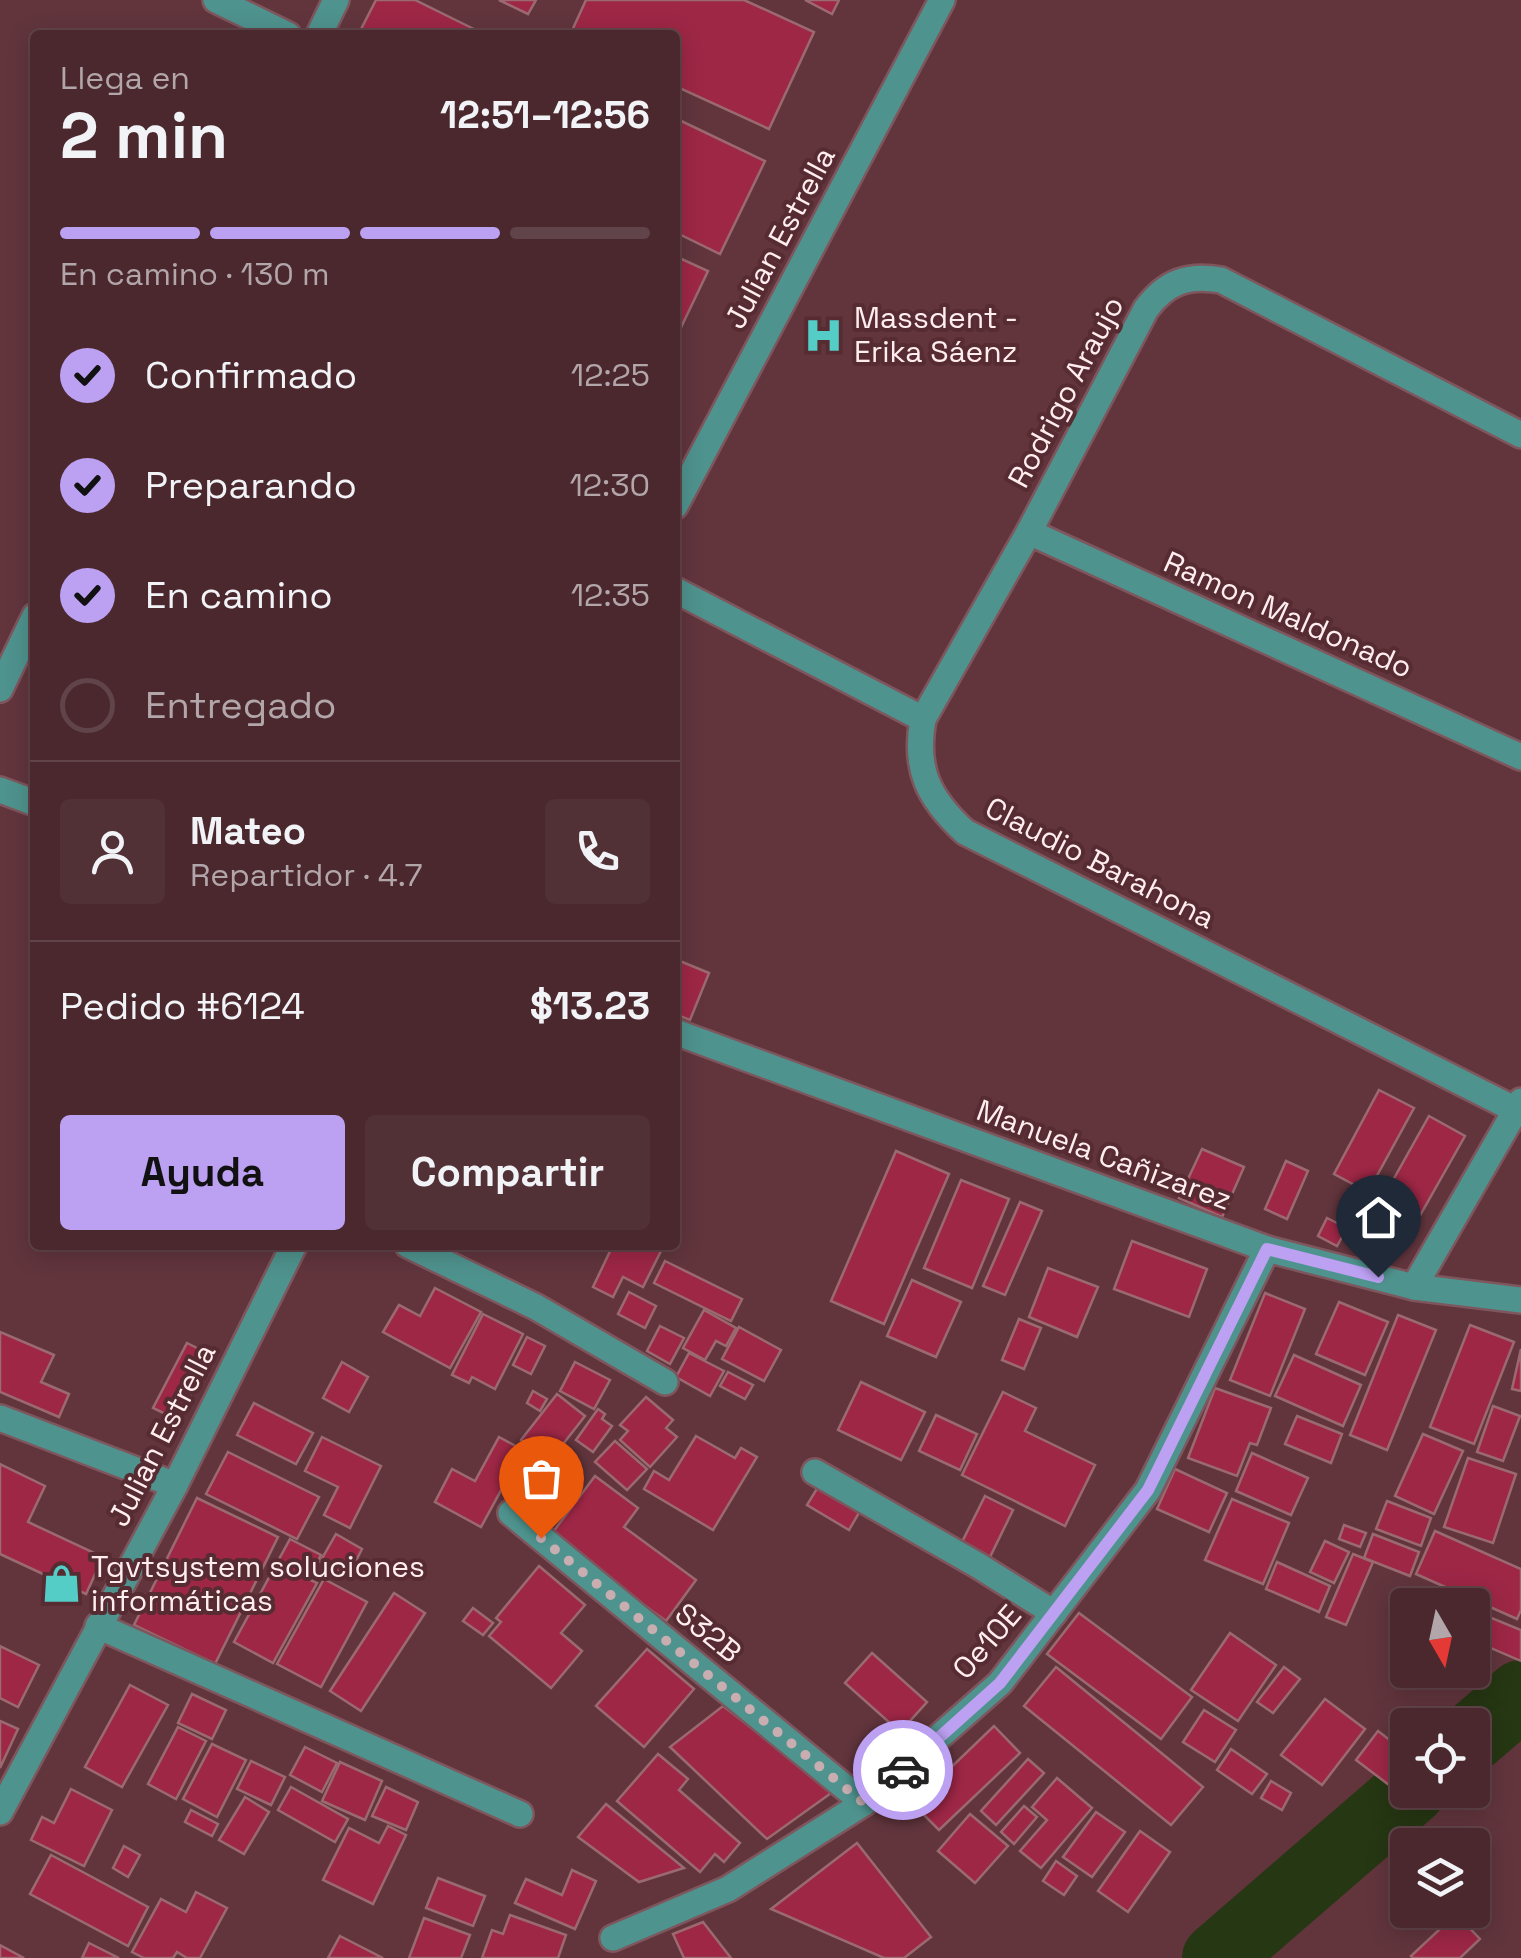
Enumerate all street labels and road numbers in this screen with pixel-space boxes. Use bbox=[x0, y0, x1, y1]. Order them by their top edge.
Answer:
street label: Julian Estrella bbox=[715, 140, 844, 335]
street label: Rodrigo Araujo bbox=[999, 289, 1132, 494]
street label: Ramon Maldonado bbox=[1158, 542, 1419, 687]
street label: Claudio Barahona bbox=[979, 788, 1222, 937]
street label: Manuela Cañizarez bbox=[971, 1090, 1237, 1219]
street label: Julian Estrella bbox=[99, 1337, 224, 1533]
street label: S32B bbox=[667, 1594, 750, 1671]
street label: Oe10E bbox=[944, 1596, 1030, 1687]

